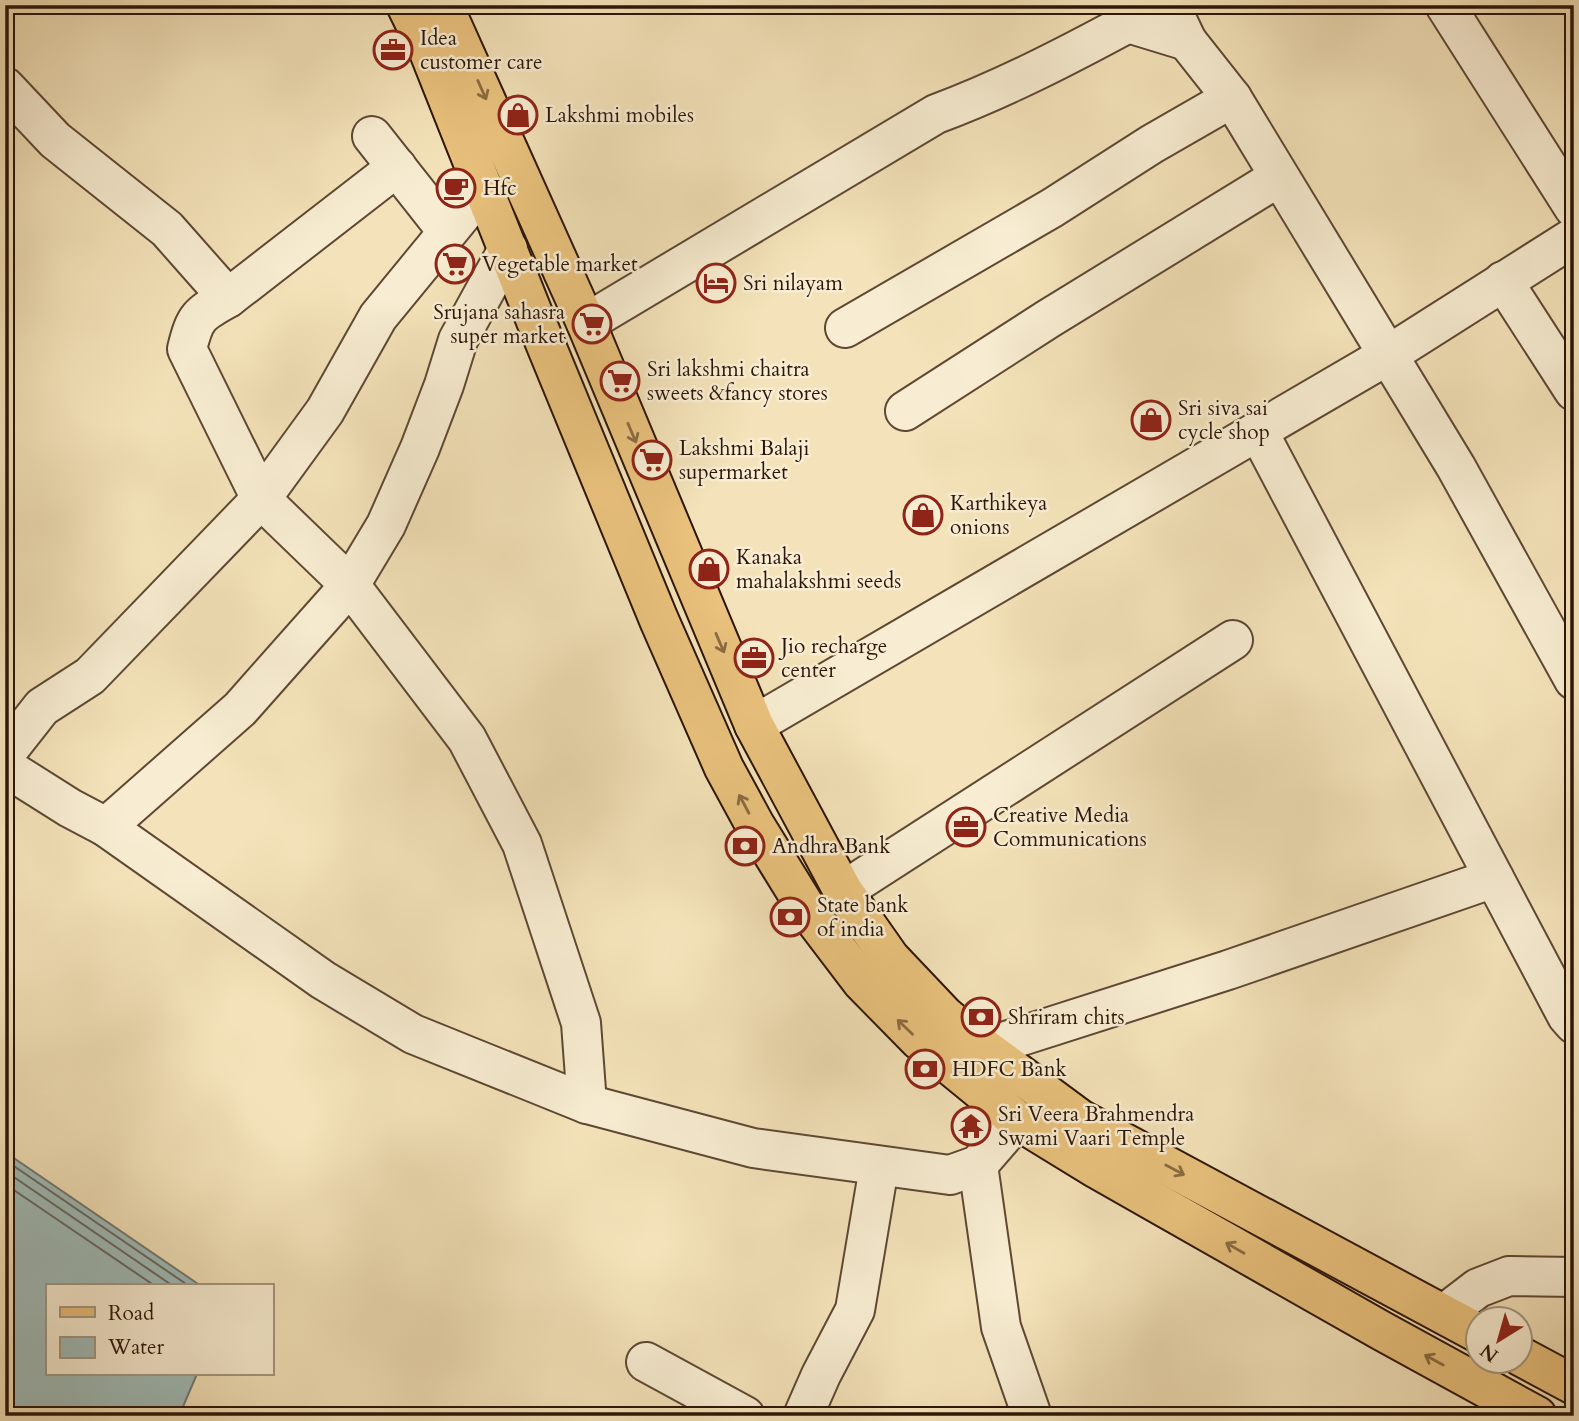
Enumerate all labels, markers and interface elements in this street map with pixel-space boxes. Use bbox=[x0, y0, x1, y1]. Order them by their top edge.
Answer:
place label: Idea customer care bbox=[420, 24, 543, 77]
office icon: Idea customer care bbox=[372, 29, 414, 71]
one-way arrow bbox=[476, 78, 489, 100]
shop icon: Lakshmi mobiles bbox=[497, 94, 539, 136]
place label: Lakshmi mobiles bbox=[545, 101, 694, 130]
cafe icon: Hfc bbox=[435, 167, 477, 209]
place label: Hfc bbox=[483, 174, 517, 203]
supermarket icon: Vegetable market bbox=[434, 243, 476, 285]
place label: Vegetable market bbox=[482, 250, 638, 279]
hotel icon: Sri nilayam bbox=[695, 262, 737, 304]
place label: Sri nilayam bbox=[743, 269, 843, 298]
place label: Srujana sahasra super market bbox=[433, 298, 565, 351]
supermarket icon: Srujana sahasra super market bbox=[571, 303, 613, 345]
place label: Sri lakshmi chaitra sweets &fancy stores bbox=[647, 355, 828, 408]
supermarket icon: Sri lakshmi chaitra sweets &fancy stores bbox=[599, 360, 641, 402]
place label: Sri siva sai cycle shop bbox=[1178, 394, 1270, 447]
shop icon: Sri siva sai cycle shop bbox=[1130, 399, 1172, 441]
one-way arrow bbox=[626, 421, 639, 443]
place label: Lakshmi Balaji supermarket bbox=[679, 434, 810, 487]
supermarket icon: Lakshmi Balaji supermarket bbox=[631, 439, 673, 481]
place label: Karthikeya onions bbox=[950, 489, 1047, 542]
shop icon: Karthikeya onions bbox=[902, 494, 944, 536]
place label: Kanaka mahalakshmi seeds bbox=[736, 543, 901, 596]
shop icon: Kanaka mahalakshmi seeds bbox=[688, 548, 730, 590]
one-way arrow bbox=[714, 631, 727, 653]
place label: Jio recharge center bbox=[778, 632, 887, 685]
office icon: Jio recharge center bbox=[733, 637, 775, 679]
one-way arrow bbox=[736, 794, 750, 814]
place label: Creative Media Communications bbox=[993, 801, 1147, 854]
office icon: Creative Media Communications bbox=[945, 806, 987, 848]
bank icon: Andhra Bank bbox=[724, 825, 766, 867]
place label: Andhra Bank bbox=[772, 832, 891, 861]
place label: State bank of india bbox=[817, 891, 909, 944]
bank icon: State bank of india bbox=[769, 896, 811, 938]
bank icon: Shriram chits bbox=[960, 996, 1002, 1038]
place label: Shriram chits bbox=[1008, 1003, 1124, 1032]
one-way arrow bbox=[897, 1018, 914, 1035]
bank icon: HDFC Bank bbox=[904, 1048, 946, 1090]
place label: HDFC Bank bbox=[952, 1055, 1068, 1084]
place label: Sri Veera Brahmendra Swami Vaari Temple bbox=[998, 1100, 1194, 1153]
temple icon: Sri Veera Brahmendra Swami Vaari Temple bbox=[950, 1105, 992, 1147]
one-way arrow bbox=[1165, 1163, 1185, 1177]
one-way arrow bbox=[1226, 1241, 1246, 1255]
legend bbox=[46, 1284, 273, 1376]
text: Road bbox=[108, 1299, 154, 1328]
north arrow bbox=[1464, 1306, 1534, 1376]
text: Water bbox=[107, 1333, 164, 1362]
text: N bbox=[1475, 1337, 1504, 1368]
one-way arrow bbox=[1424, 1352, 1444, 1366]

